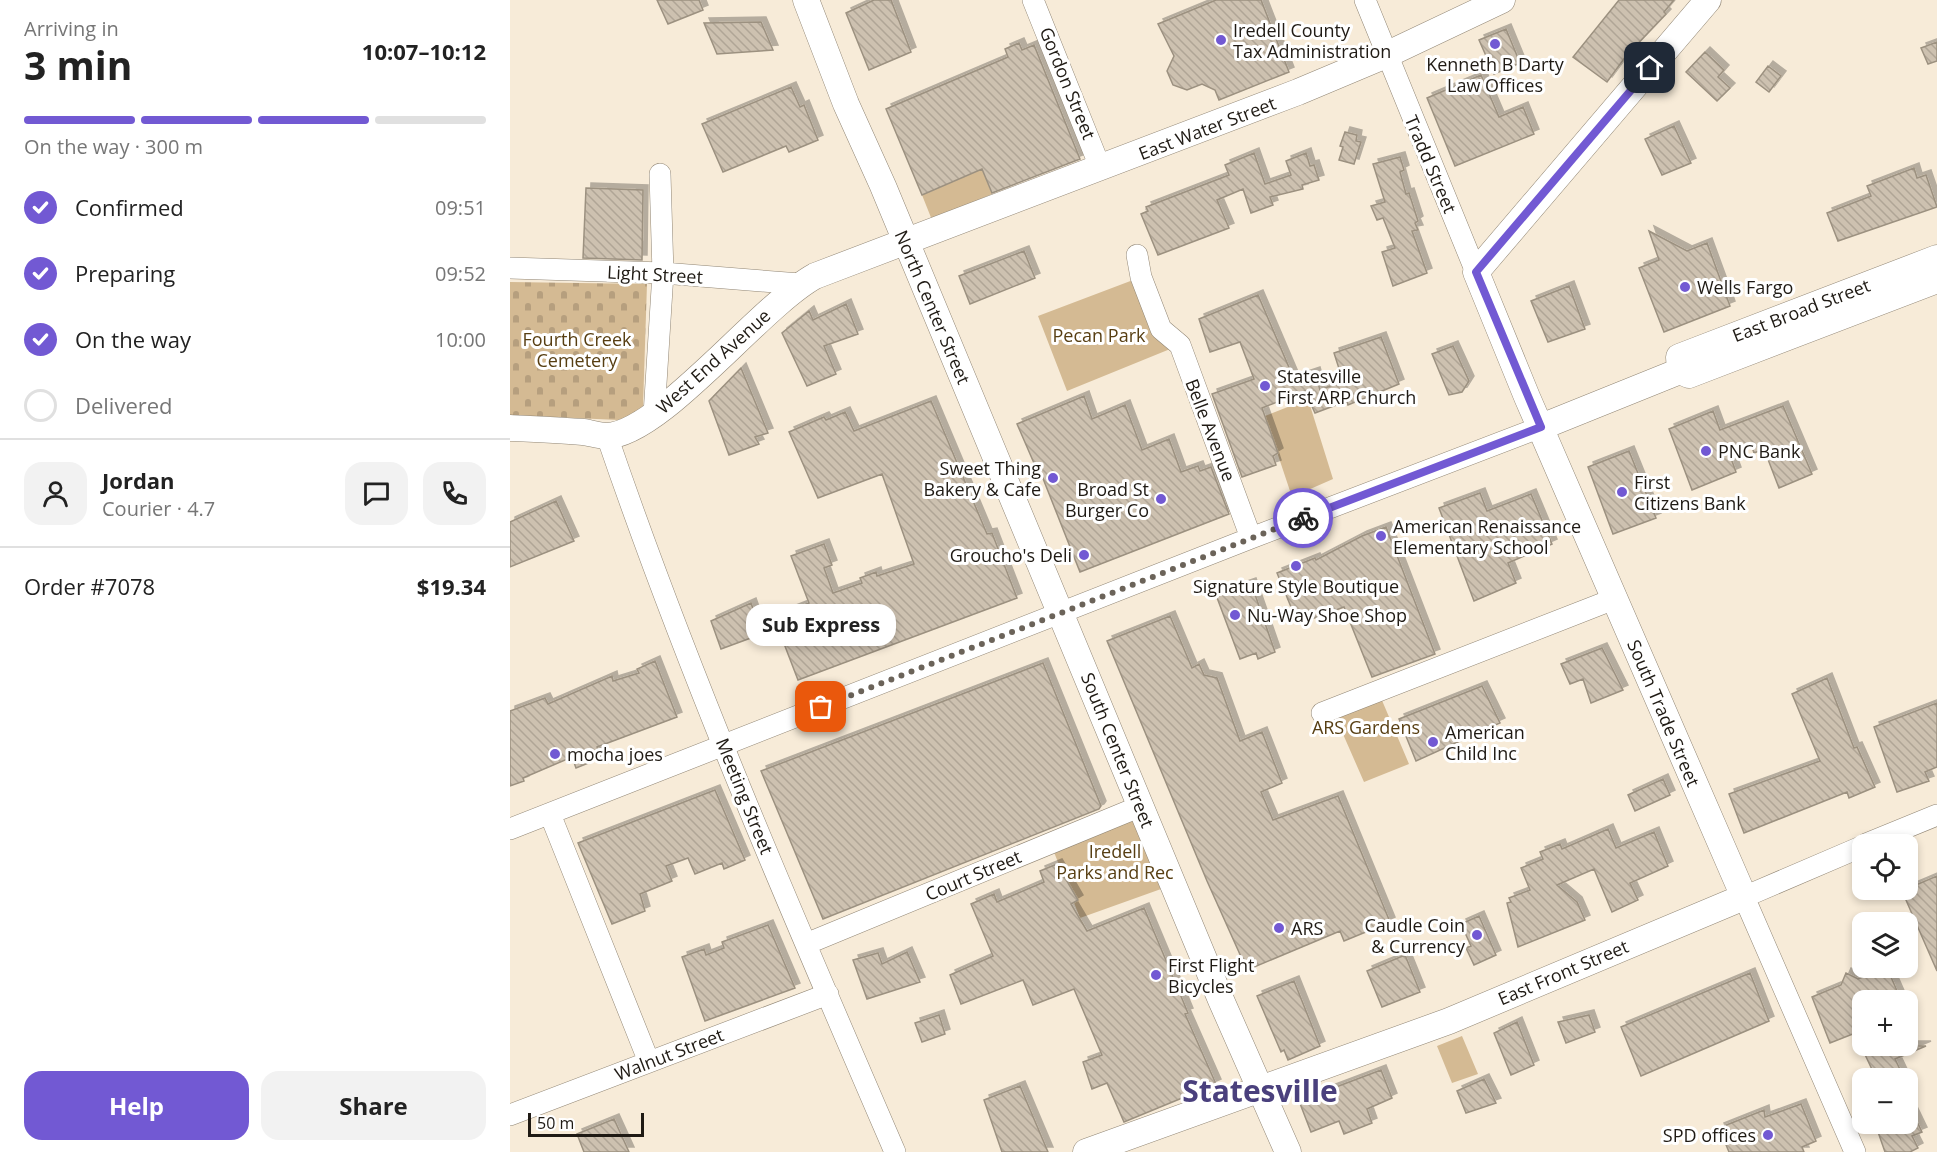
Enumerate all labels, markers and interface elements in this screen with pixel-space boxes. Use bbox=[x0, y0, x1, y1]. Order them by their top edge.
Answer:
text: Arriving in bbox=[24, 15, 119, 42]
place label: Iredell County Tax Administration bbox=[1233, 18, 1391, 63]
street label: Gordon Street bbox=[1035, 23, 1101, 143]
marker: Iredell County Tax Administration bbox=[1214, 33, 1228, 47]
text: 10:07–10:12 bbox=[362, 36, 486, 66]
marker: Kenneth B Darty Law Offices bbox=[1488, 37, 1502, 51]
text: 3 min bbox=[24, 38, 132, 91]
pin bbox=[1624, 42, 1675, 93]
icon: home bbox=[1633, 51, 1666, 84]
place label: Kenneth B Darty Law Offices bbox=[1426, 52, 1565, 97]
street label: East Water Street bbox=[1135, 91, 1279, 165]
street label: Tradd Street bbox=[1400, 111, 1462, 217]
text: On the way · 300 m bbox=[24, 133, 203, 160]
icon: check bbox=[24, 191, 57, 224]
text: Confirmed bbox=[75, 192, 184, 222]
text: 09:51 bbox=[435, 194, 486, 221]
street label: North Center Street bbox=[890, 226, 976, 388]
icon: check bbox=[24, 257, 57, 290]
text: Preparing bbox=[75, 258, 175, 288]
text: 09:52 bbox=[435, 260, 486, 287]
street label: Light Street bbox=[606, 260, 704, 288]
street label: East Broad Street bbox=[1729, 273, 1873, 347]
place label: Wells Fargo bbox=[1697, 275, 1793, 299]
marker: Wells Fargo bbox=[1678, 280, 1692, 294]
street label: West End Avenue bbox=[651, 303, 775, 419]
icon: check bbox=[24, 323, 57, 356]
park label: Pecan Park bbox=[1053, 323, 1146, 347]
text: On the way bbox=[75, 324, 191, 354]
text: 10:00 bbox=[435, 326, 486, 353]
park label: Fourth Creek Cemetery bbox=[522, 327, 632, 372]
place label: Statesville First ARP Church bbox=[1277, 364, 1416, 409]
street label: Belle Avenue bbox=[1180, 375, 1242, 485]
marker: Statesville First ARP Church bbox=[1258, 379, 1272, 393]
text: Delivered bbox=[75, 390, 173, 420]
place label: PNC Bank bbox=[1718, 439, 1801, 463]
marker: PNC Bank bbox=[1699, 444, 1713, 458]
place label: Sweet Thing Bakery & Cafe bbox=[923, 456, 1041, 501]
button: person bbox=[24, 462, 87, 525]
button: chat bbox=[345, 462, 408, 525]
button: phone bbox=[423, 462, 486, 525]
text: Jordan bbox=[102, 465, 175, 495]
place label: First Citizens Bank bbox=[1634, 470, 1746, 515]
marker: Sweet Thing Bakery & Cafe bbox=[1046, 471, 1060, 485]
place label: Broad St Burger Co bbox=[1065, 477, 1149, 522]
marker: First Citizens Bank bbox=[1615, 485, 1629, 499]
courier bbox=[1273, 488, 1333, 548]
marker: Broad St Burger Co bbox=[1154, 492, 1168, 506]
text: Courier · 4.7 bbox=[102, 495, 215, 522]
icon: bike bbox=[1287, 502, 1320, 535]
place label: American Renaissance Elementary School bbox=[1393, 514, 1581, 559]
marker: American Renaissance Elementary School bbox=[1374, 529, 1388, 543]
place label: Groucho's Deli bbox=[950, 543, 1072, 567]
marker: Groucho's Deli bbox=[1077, 548, 1091, 562]
marker: Signature Style Boutique bbox=[1289, 559, 1303, 573]
text: Order #7078 bbox=[24, 571, 155, 601]
text: $19.34 bbox=[417, 571, 486, 601]
place label: Signature Style Boutique bbox=[1193, 574, 1399, 598]
place label: Nu-Way Shoe Shop bbox=[1247, 603, 1407, 627]
callout: Sub Express bbox=[746, 605, 896, 647]
marker: Nu-Way Shoe Shop bbox=[1228, 608, 1242, 622]
text: Sub Express bbox=[762, 611, 880, 638]
street label: South Trade Street bbox=[1622, 636, 1706, 790]
street label: South Center Street bbox=[1076, 669, 1160, 831]
pin bbox=[795, 681, 846, 732]
icon: bag bbox=[804, 690, 837, 723]
park label: ARS Gardens bbox=[1312, 715, 1420, 739]
place label: American Child Inc bbox=[1445, 720, 1525, 765]
street label: Meeting Street bbox=[711, 734, 779, 858]
marker: American Child Inc bbox=[1426, 735, 1440, 749]
place label: mocha joes bbox=[567, 742, 663, 766]
marker: mocha joes bbox=[548, 747, 562, 761]
map controls bbox=[1852, 834, 1918, 1134]
button: locate bbox=[1852, 834, 1918, 900]
park label: Iredell Parks and Rec bbox=[1056, 839, 1174, 884]
street label: Court Street bbox=[921, 844, 1025, 906]
button: layers bbox=[1852, 912, 1918, 978]
place label: Caudle Coin & Currency bbox=[1365, 913, 1466, 958]
place label: ARS bbox=[1291, 916, 1323, 940]
marker: ARS bbox=[1272, 921, 1286, 935]
marker: Caudle Coin & Currency bbox=[1470, 928, 1484, 942]
street label: East Front Street bbox=[1494, 934, 1632, 1010]
place label: First Flight Bicycles bbox=[1168, 953, 1254, 998]
marker: First Flight Bicycles bbox=[1149, 968, 1163, 982]
button: + bbox=[1852, 990, 1918, 1056]
street label: Walnut Street bbox=[611, 1022, 727, 1086]
button: − bbox=[1852, 1068, 1918, 1134]
district label: Statesville bbox=[1182, 1070, 1338, 1111]
button: Help bbox=[24, 1071, 249, 1140]
button: Share bbox=[261, 1071, 486, 1140]
scale bar bbox=[528, 1110, 644, 1138]
text: 50 m bbox=[537, 1112, 574, 1134]
place label: SPD offices bbox=[1663, 1123, 1756, 1147]
marker: SPD offices bbox=[1761, 1128, 1775, 1142]

